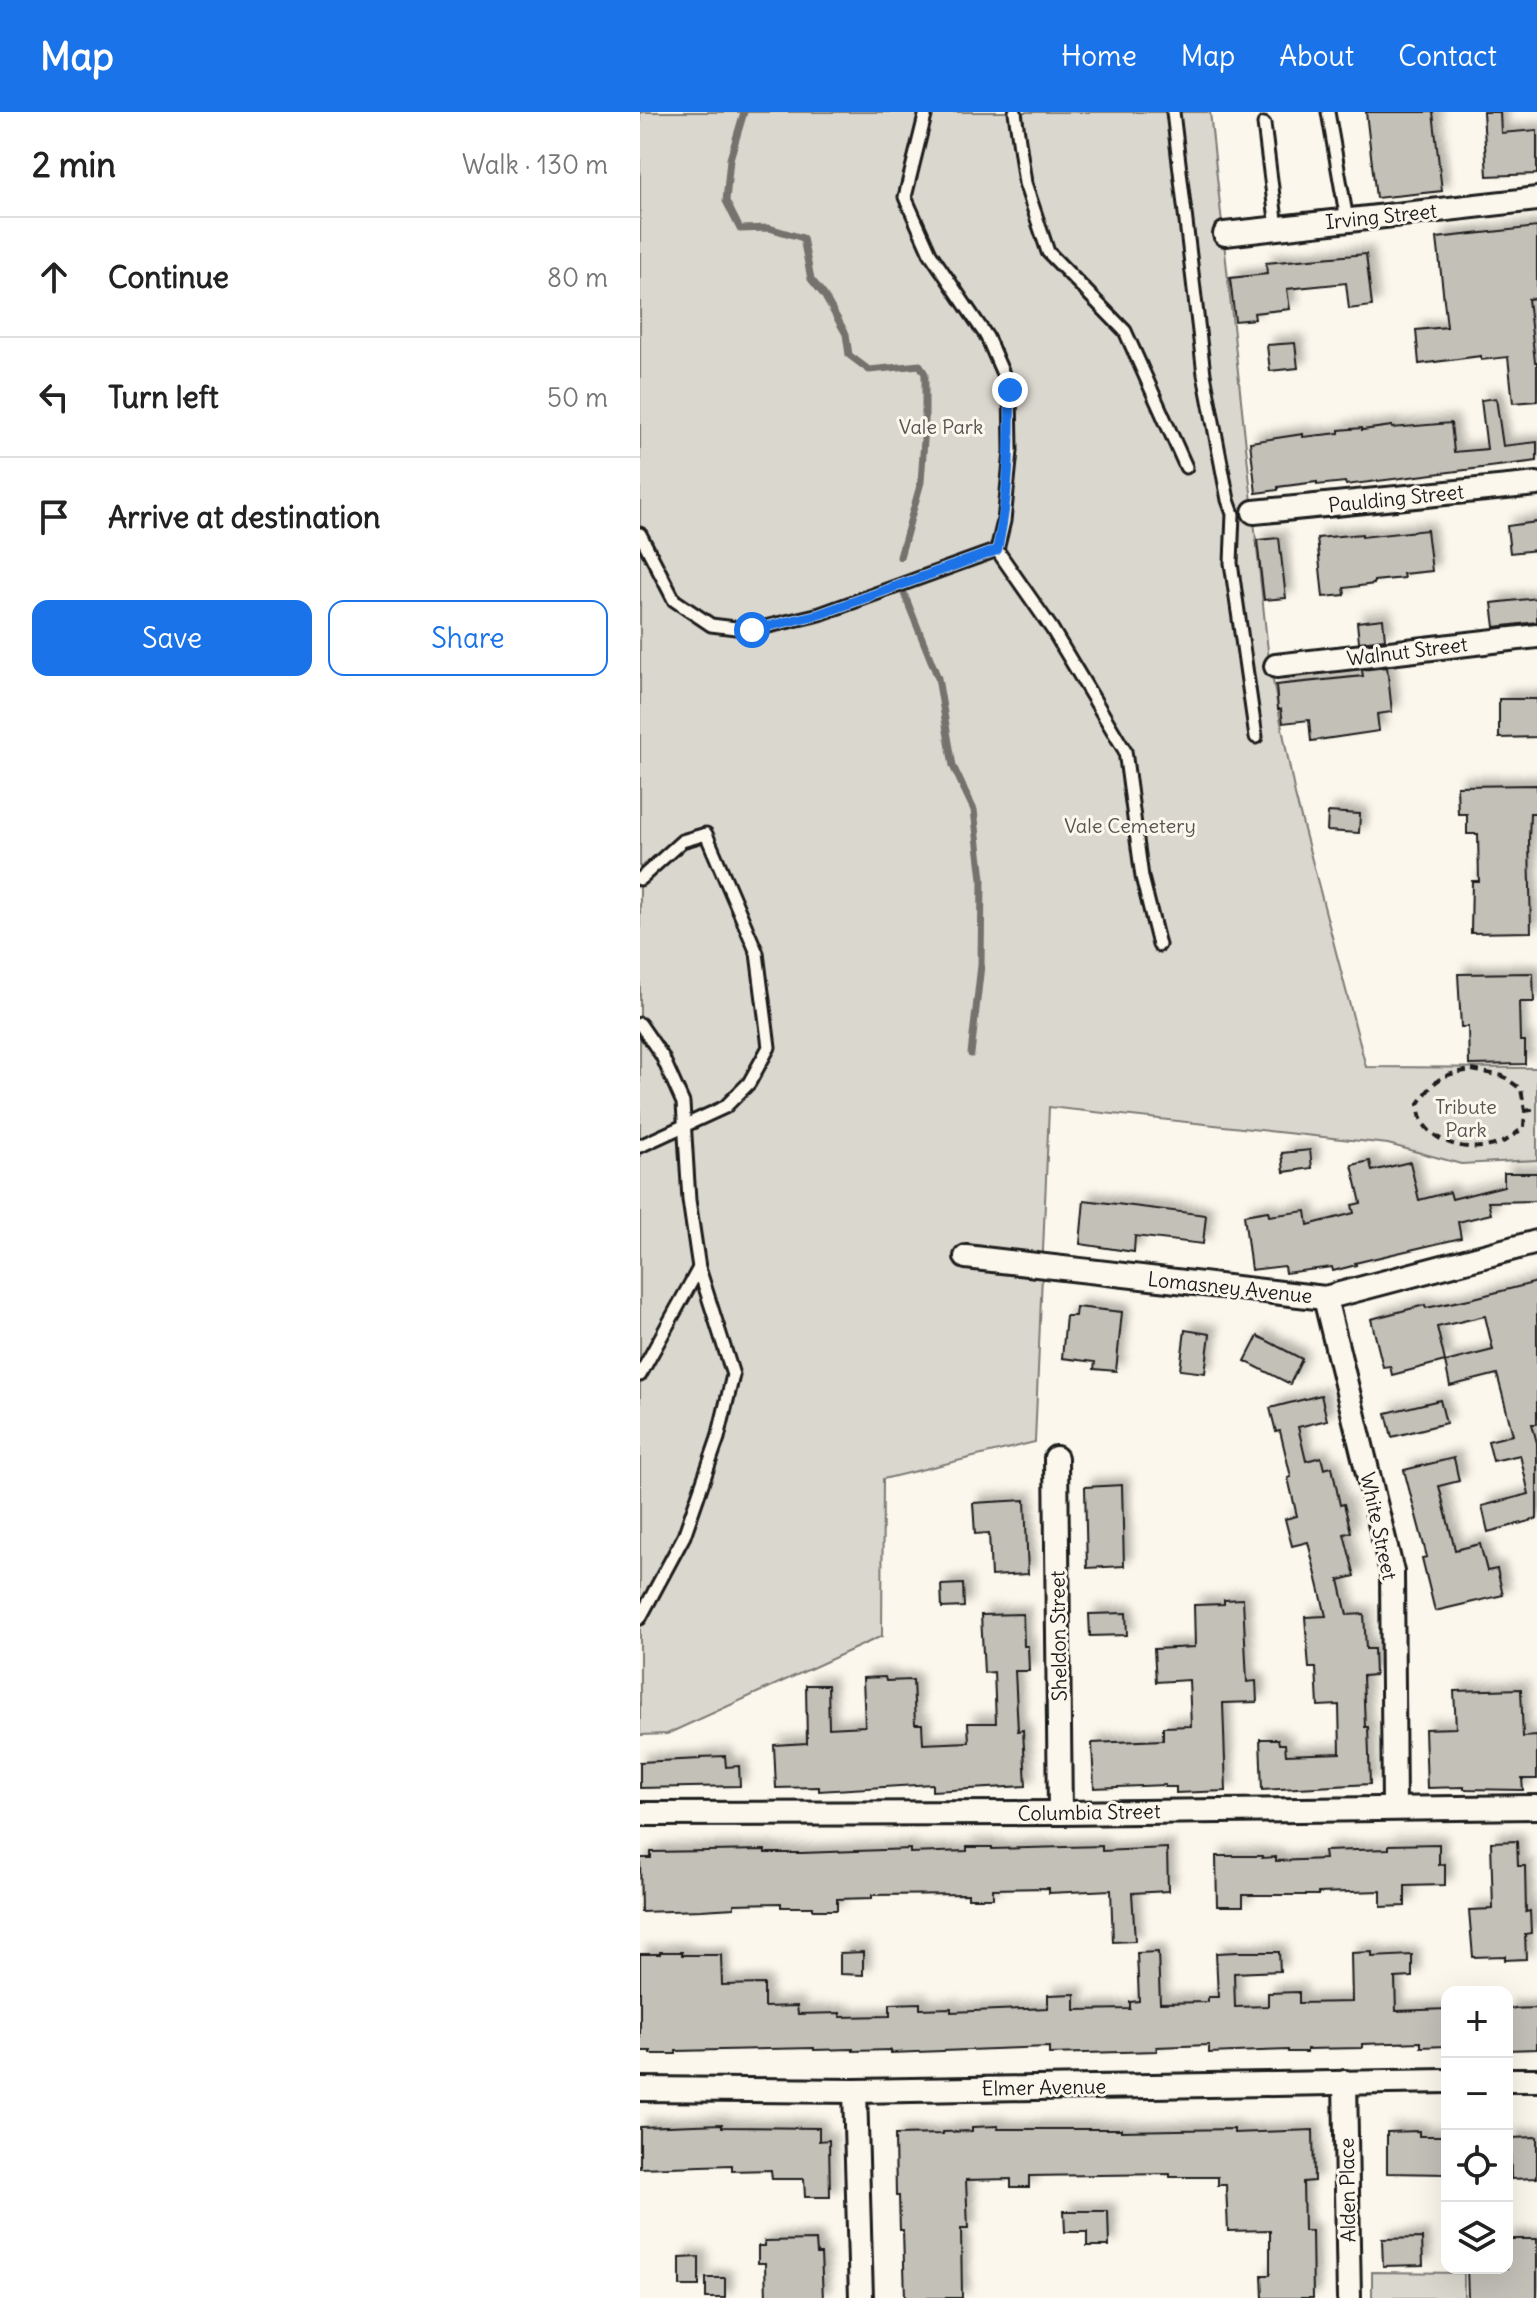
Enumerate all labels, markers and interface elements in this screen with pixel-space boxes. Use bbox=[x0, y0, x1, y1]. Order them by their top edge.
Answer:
text: Map bbox=[40, 33, 114, 80]
text: Home bbox=[1061, 38, 1137, 74]
text: Map bbox=[1181, 38, 1235, 74]
text: About bbox=[1279, 38, 1354, 74]
text: Contact bbox=[1398, 38, 1497, 74]
text: 2 min bbox=[32, 143, 116, 186]
text: Walk · 130 m bbox=[462, 148, 608, 181]
street label: Irving Street bbox=[1324, 198, 1438, 234]
icon: ahead bbox=[32, 255, 76, 299]
text: Continue bbox=[108, 258, 229, 296]
text: 80 m bbox=[547, 261, 608, 294]
route end bbox=[992, 372, 1028, 408]
icon: left bbox=[32, 375, 76, 419]
text: Turn left bbox=[108, 378, 219, 416]
text: 50 m bbox=[547, 381, 608, 414]
park label: Vale Park bbox=[899, 414, 983, 439]
street label: Paulding Street bbox=[1327, 478, 1465, 518]
icon: arrive bbox=[32, 495, 76, 539]
text: Arrive at destination bbox=[108, 498, 380, 536]
button: Save bbox=[32, 600, 312, 676]
button: Share bbox=[328, 600, 608, 676]
route start bbox=[734, 612, 770, 648]
street label: Walnut Street bbox=[1345, 631, 1469, 671]
park label: Vale Cemetery bbox=[1064, 813, 1196, 838]
park label: Tribute Park bbox=[1435, 1094, 1497, 1142]
street label: Lomasney Avenue bbox=[1146, 1266, 1314, 1308]
street label: White Street bbox=[1355, 1470, 1403, 1582]
street label: Sheldon Street bbox=[1044, 1570, 1072, 1702]
street label: Columbia Street bbox=[1017, 1798, 1161, 1826]
map controls bbox=[1441, 1986, 1513, 2274]
button: + bbox=[1441, 1986, 1513, 2058]
button: − bbox=[1441, 2058, 1513, 2130]
street label: Elmer Avenue bbox=[982, 2073, 1106, 2101]
button: locate bbox=[1441, 2130, 1513, 2202]
street label: Alden Place bbox=[1334, 2138, 1360, 2242]
button: layers bbox=[1441, 2202, 1513, 2274]

